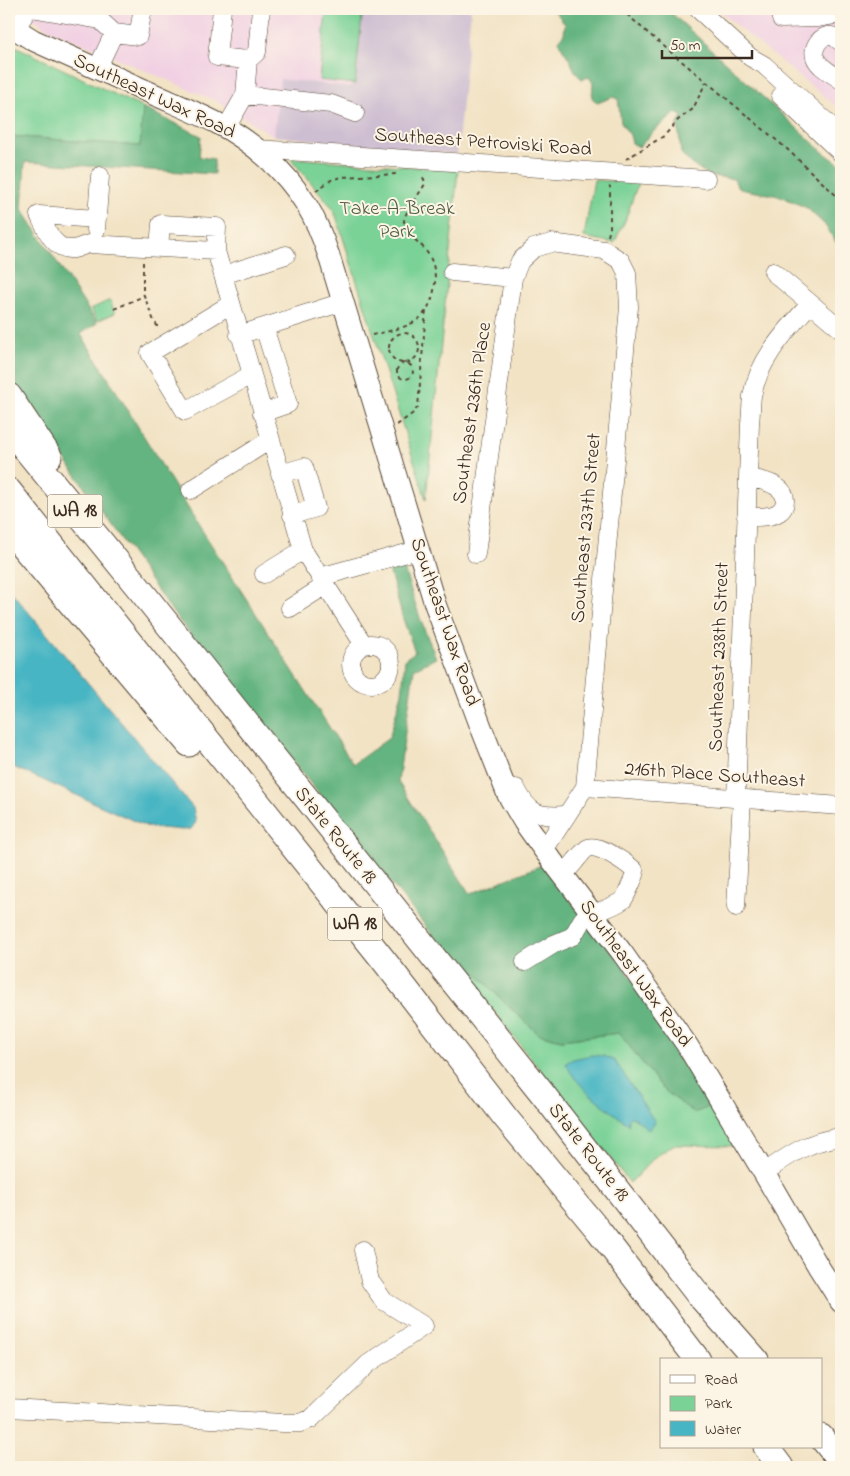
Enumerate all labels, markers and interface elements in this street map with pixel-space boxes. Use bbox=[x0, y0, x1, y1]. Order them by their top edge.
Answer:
scale bar bbox=[662, 28, 752, 60]
text: 50 m bbox=[670, 35, 701, 57]
street label: Southeast Wax Road bbox=[68, 47, 240, 147]
street label: Southeast Petroviski Road bbox=[373, 121, 593, 165]
park label: Take-A-Break Park bbox=[339, 195, 455, 247]
street label: Southeast 236th Place bbox=[446, 320, 500, 506]
street label: Southeast 237th Street bbox=[564, 432, 610, 624]
road number: WA 18 bbox=[48, 494, 102, 528]
street label: Southeast Wax Road bbox=[402, 534, 486, 710]
street label: Southeast 238th Street bbox=[702, 561, 738, 752]
street label: 216th Place Southeast bbox=[624, 755, 807, 797]
street label: State Route 18 bbox=[286, 781, 384, 891]
street label: Southeast Wax Road bbox=[571, 894, 699, 1054]
road number: WA 18 bbox=[328, 908, 382, 941]
street label: State Route 18 bbox=[540, 1097, 636, 1209]
legend bbox=[660, 1358, 822, 1448]
text: Road bbox=[705, 1369, 738, 1391]
text: Park bbox=[705, 1393, 733, 1415]
text: Water bbox=[705, 1419, 741, 1441]

